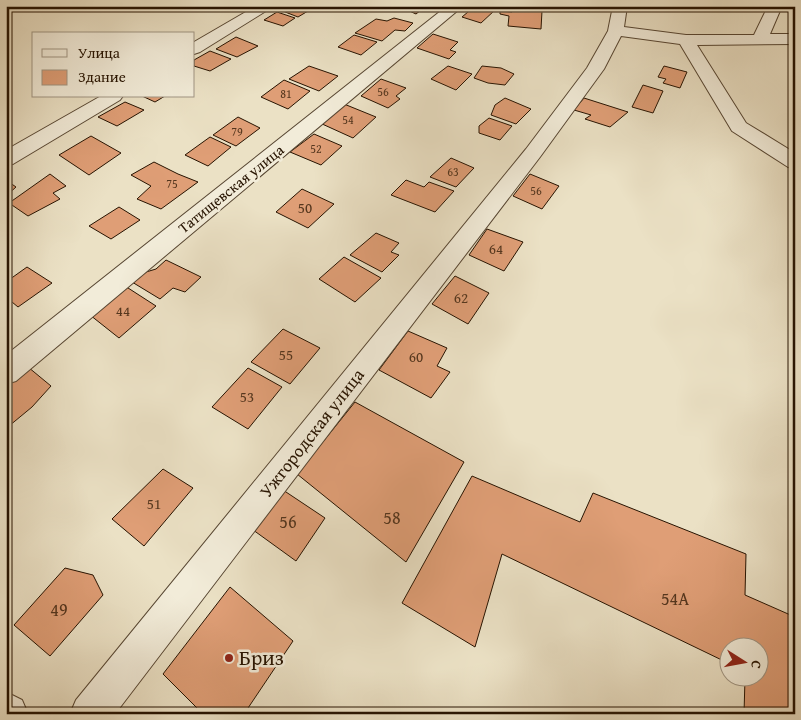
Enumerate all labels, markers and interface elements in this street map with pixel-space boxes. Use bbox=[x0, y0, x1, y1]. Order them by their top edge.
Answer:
legend bbox=[32, 32, 195, 98]
text: Улица bbox=[78, 42, 121, 63]
text: Здание bbox=[78, 66, 126, 87]
house number: 56 bbox=[377, 83, 389, 100]
house number: 81 bbox=[280, 85, 292, 102]
house number: 54 bbox=[342, 111, 354, 128]
house number: 79 bbox=[231, 123, 243, 140]
street label: Татищевская улица bbox=[173, 139, 289, 238]
house number: 52 bbox=[310, 140, 322, 157]
house number: 63 bbox=[447, 163, 459, 180]
house number: 75 bbox=[166, 175, 178, 192]
house number: 56 bbox=[530, 182, 542, 199]
house number: 50 bbox=[298, 197, 312, 218]
house number: 64 bbox=[489, 238, 503, 259]
house number: 62 bbox=[454, 287, 468, 308]
house number: 44 bbox=[116, 300, 130, 321]
house number: 55 bbox=[279, 344, 293, 365]
house number: 60 bbox=[409, 346, 423, 367]
street label: Ужгородская улица bbox=[253, 362, 371, 503]
house number: 53 bbox=[240, 386, 254, 407]
house number: 51 bbox=[147, 493, 161, 514]
house number: 58 bbox=[383, 504, 401, 531]
house number: 56 bbox=[279, 508, 297, 535]
house number: 54А bbox=[661, 585, 689, 612]
house number: 49 bbox=[50, 596, 68, 623]
north arrow bbox=[718, 638, 768, 688]
place label: Бриз bbox=[239, 642, 284, 673]
marker: Бриз bbox=[223, 652, 235, 664]
text: С bbox=[746, 659, 767, 670]

